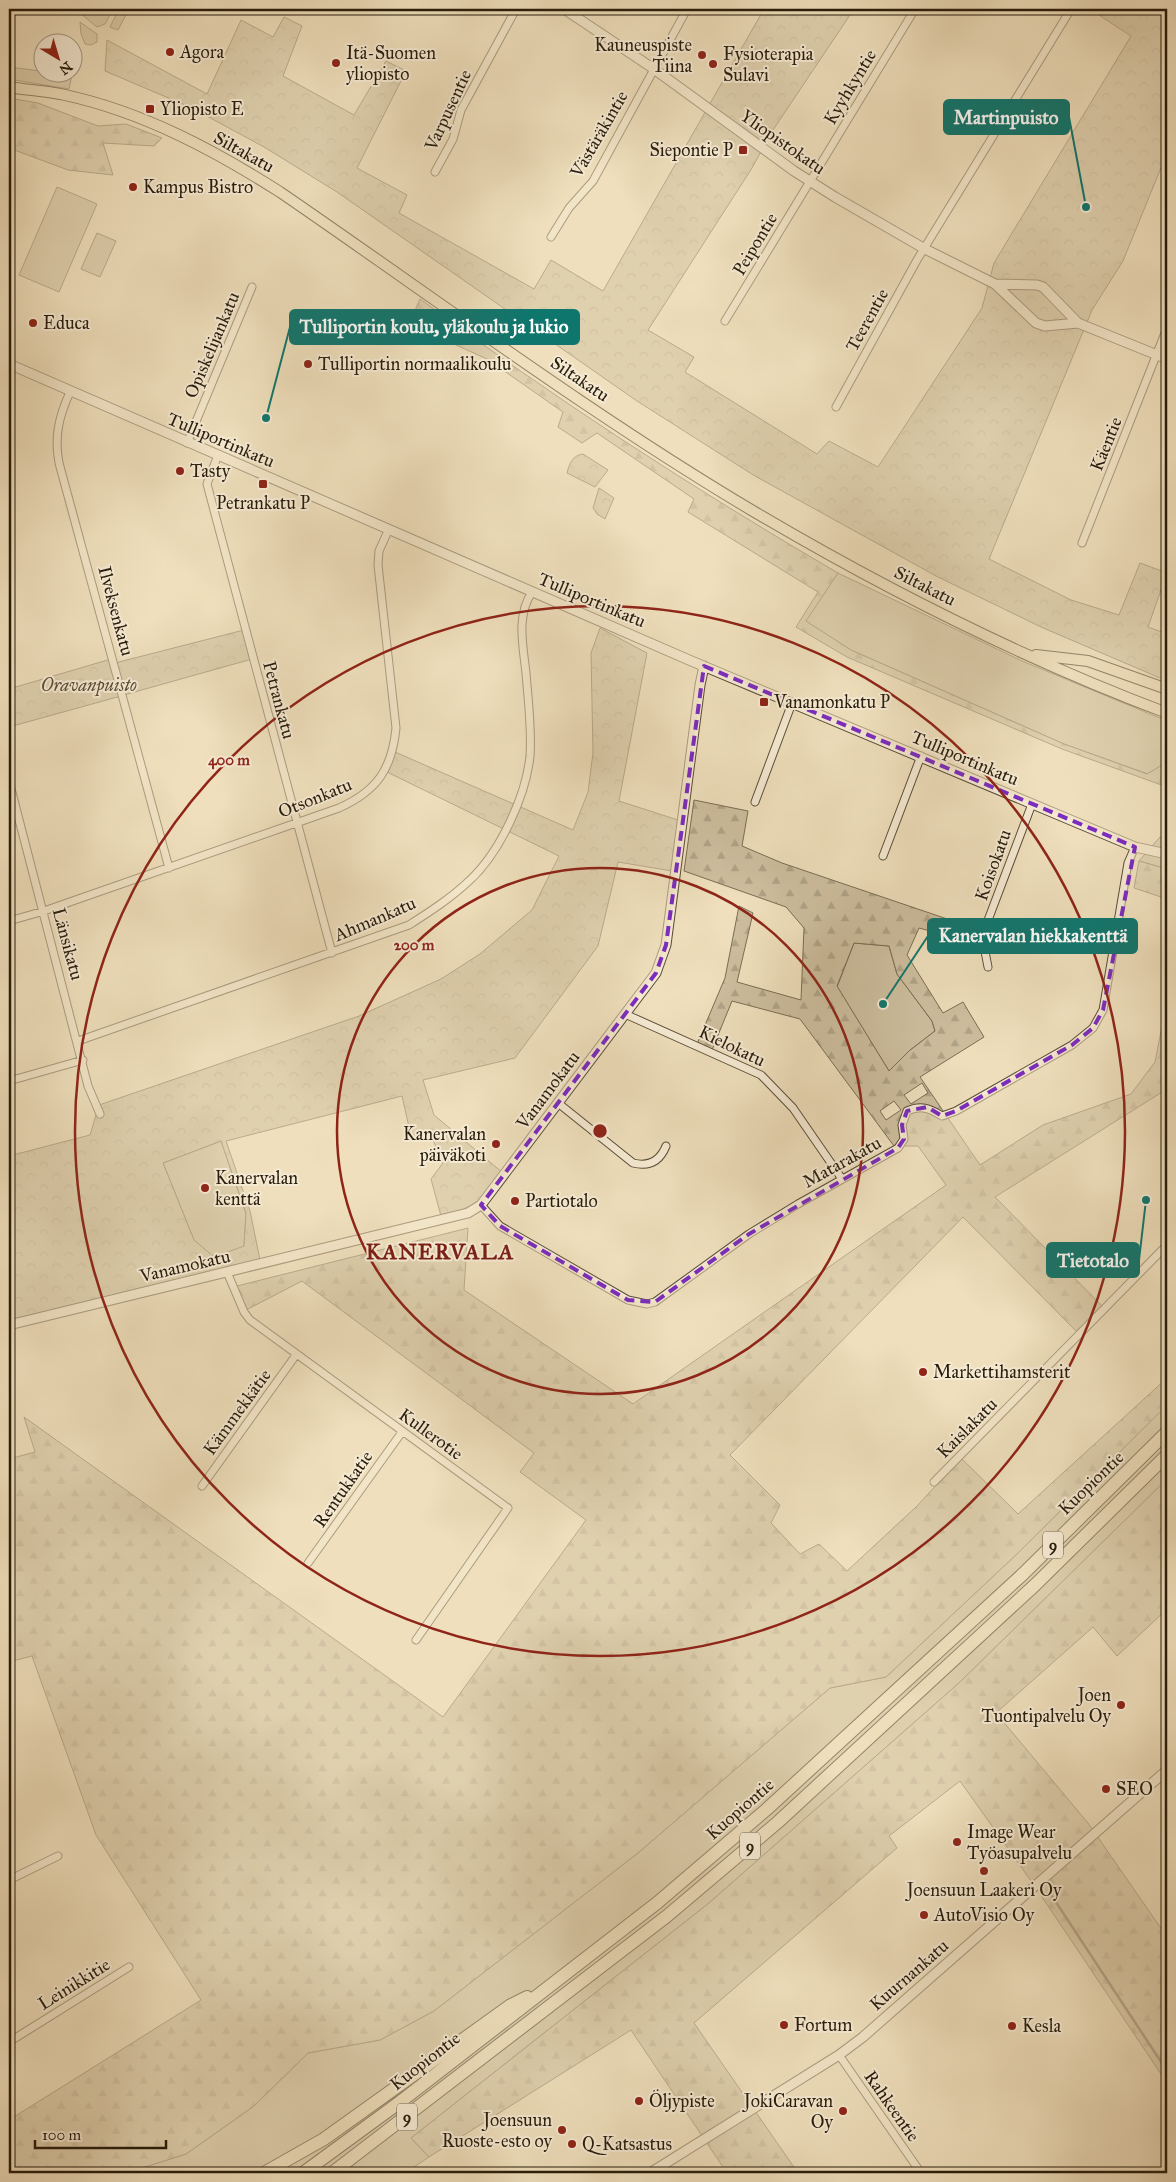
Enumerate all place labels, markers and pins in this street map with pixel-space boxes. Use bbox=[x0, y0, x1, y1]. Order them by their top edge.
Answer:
place label: Kauneuspiste Tiina bbox=[594, 34, 692, 77]
place label: Agora bbox=[179, 41, 224, 64]
place label: Itä-Suomen yliopisto bbox=[346, 42, 436, 85]
place label: Fysioterapia Sulavi bbox=[723, 43, 814, 86]
marker: Agora bbox=[164, 46, 176, 58]
marker: Kauneuspiste Tiina bbox=[696, 49, 708, 61]
marker: Itä-Suomen yliopisto bbox=[330, 57, 342, 69]
marker: Fysioterapia Sulavi bbox=[707, 58, 719, 70]
place label: Yliopisto E bbox=[160, 98, 244, 120]
callout: Martinpuisto bbox=[944, 100, 1069, 134]
marker: Yliopisto E bbox=[144, 103, 156, 115]
place label: Siepontie P bbox=[649, 139, 733, 161]
marker: Siepontie P bbox=[737, 144, 749, 156]
place label: Kampus Bistro bbox=[143, 176, 253, 198]
marker: Kampus Bistro bbox=[127, 181, 139, 193]
callout: Tulliportin koulu, yläkoulu ja lukio bbox=[290, 310, 579, 344]
place label: Educa bbox=[43, 312, 90, 334]
marker: Educa bbox=[27, 317, 39, 329]
place label: Tulliportin normaalikoulu bbox=[318, 353, 512, 375]
marker: Tulliportin normaalikoulu bbox=[302, 358, 314, 370]
place label: Tasty bbox=[190, 460, 231, 482]
marker: Tasty bbox=[174, 465, 186, 477]
marker: Petrankatu P bbox=[257, 478, 269, 490]
place label: Petrankatu P bbox=[216, 492, 310, 514]
place label: Vanamonkatu P bbox=[773, 691, 890, 713]
marker: Vanamonkatu P bbox=[758, 696, 770, 708]
callout: Kanervalan hiekkakenttä bbox=[928, 919, 1137, 953]
centre of rings bbox=[591, 1122, 609, 1140]
place label: Kanervalan päiväkoti bbox=[403, 1123, 486, 1166]
marker: Kanervalan päiväkoti bbox=[490, 1138, 502, 1150]
place label: Kanervalan kenttä bbox=[215, 1167, 298, 1210]
marker: Kanervalan kenttä bbox=[199, 1182, 211, 1194]
place label: Partiotalo bbox=[525, 1190, 598, 1212]
marker: Partiotalo bbox=[509, 1195, 521, 1207]
callout: Tietotalo bbox=[1047, 1243, 1139, 1277]
place label: Markettihamsterit bbox=[933, 1361, 1071, 1383]
marker: Markettihamsterit bbox=[917, 1366, 929, 1378]
place label: Joen Tuontipalvelu Oy bbox=[982, 1684, 1112, 1727]
marker: Joen Tuontipalvelu Oy bbox=[1115, 1699, 1127, 1711]
place label: SEO bbox=[1116, 1778, 1153, 1800]
marker: SEO bbox=[1100, 1783, 1112, 1795]
place label: Image Wear Työasupalvelu bbox=[967, 1821, 1073, 1864]
marker: Image Wear Työasupalvelu bbox=[951, 1836, 963, 1848]
marker: Joensuun Laakeri Oy bbox=[978, 1865, 990, 1877]
place label: Joensuun Laakeri Oy bbox=[905, 1879, 1062, 1902]
place label: AutoVisio Oy bbox=[933, 1904, 1035, 1926]
marker: AutoVisio Oy bbox=[918, 1909, 930, 1921]
place label: Fortum bbox=[794, 2014, 852, 2036]
place label: Kesla bbox=[1022, 2015, 1062, 2037]
marker: Fortum bbox=[778, 2019, 790, 2031]
marker: Kesla bbox=[1006, 2020, 1018, 2032]
place label: Öljypiste bbox=[649, 2089, 715, 2112]
place label: JokiCaravan Oy bbox=[742, 2090, 834, 2133]
marker: Öljypiste bbox=[633, 2095, 645, 2107]
marker: JokiCaravan Oy bbox=[837, 2105, 849, 2117]
place label: Joensuun Ruoste-esto oy bbox=[442, 2109, 553, 2152]
marker: Joensuun Ruoste-esto oy bbox=[556, 2124, 568, 2136]
place label: Q-Katsastus bbox=[582, 2133, 672, 2155]
marker: Q-Katsastus bbox=[566, 2138, 578, 2150]

